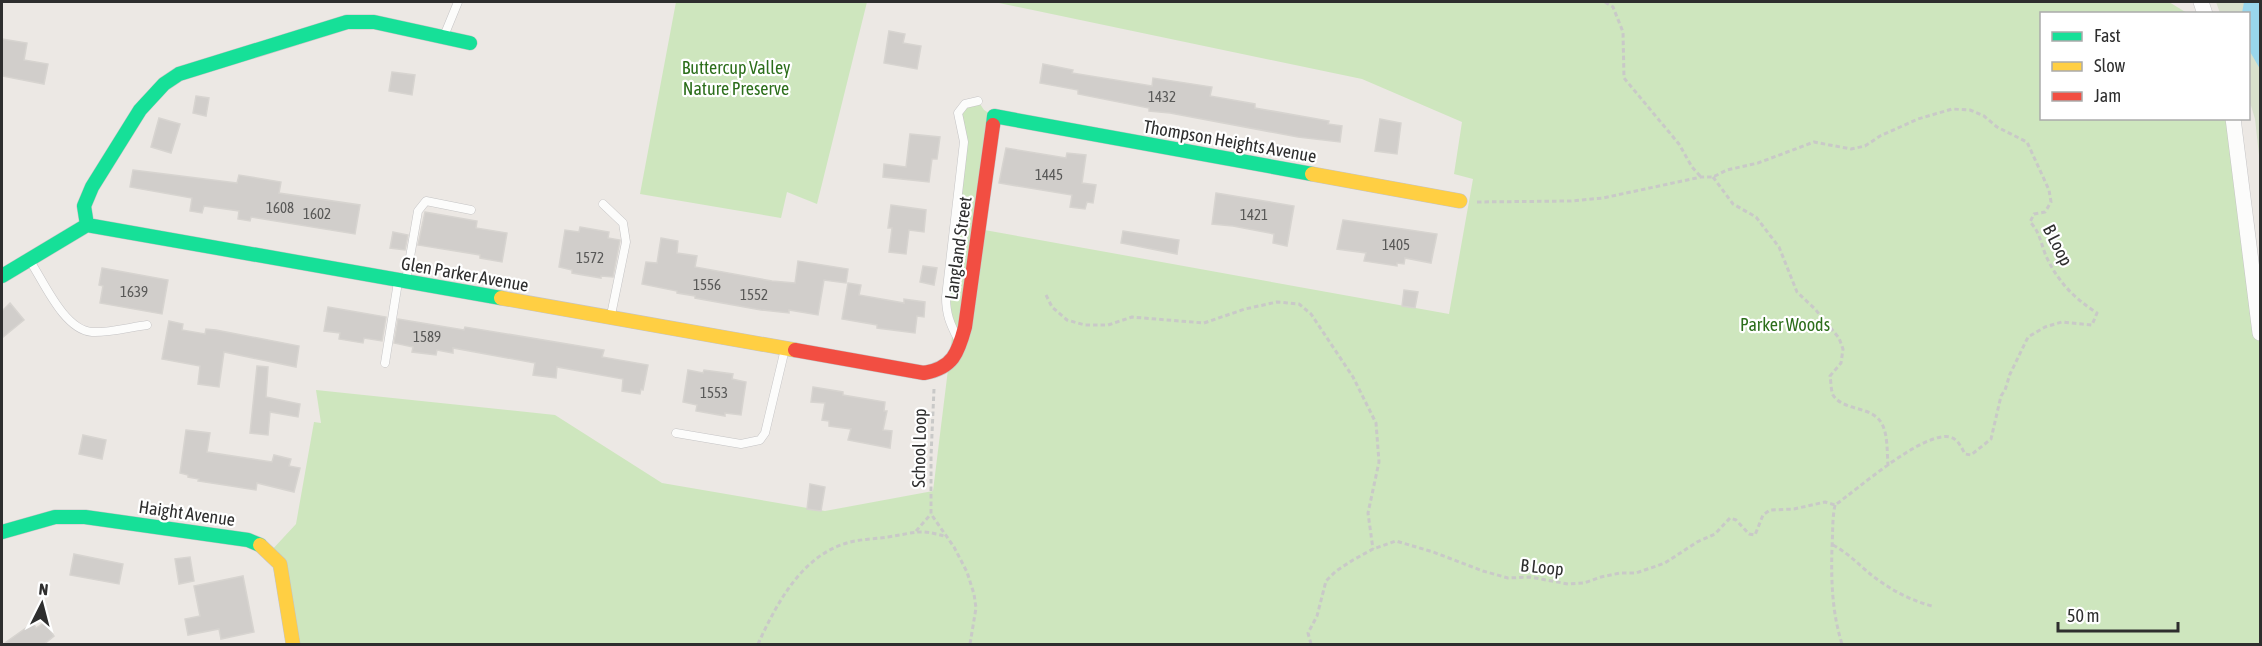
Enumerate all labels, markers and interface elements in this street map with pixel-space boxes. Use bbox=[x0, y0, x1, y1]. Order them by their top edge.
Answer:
legend bbox=[2040, 12, 2250, 120]
text: Fast bbox=[2094, 25, 2121, 46]
text: Slow bbox=[2094, 55, 2125, 76]
park label: Buttercup Valley Nature Preserve bbox=[682, 57, 790, 99]
text: Jam bbox=[2094, 85, 2121, 106]
house number: 1432 bbox=[1148, 88, 1176, 105]
street label: Thompson Heights Avenue bbox=[1142, 115, 1318, 167]
house number: 1445 bbox=[1035, 166, 1063, 183]
street label: Langland Street bbox=[940, 195, 976, 301]
house number: 1608 bbox=[266, 199, 294, 216]
house number: 1602 bbox=[303, 205, 331, 222]
house number: 1421 bbox=[1240, 206, 1268, 223]
street label: B Loop bbox=[2039, 221, 2077, 269]
house number: 1405 bbox=[1382, 236, 1410, 253]
house number: 1572 bbox=[576, 249, 604, 266]
street label: Glen Parker Avenue bbox=[400, 252, 530, 296]
house number: 1556 bbox=[693, 276, 721, 293]
house number: 1639 bbox=[120, 283, 148, 300]
house number: 1552 bbox=[740, 286, 768, 303]
park label: Parker Woods bbox=[1740, 314, 1830, 335]
house number: 1589 bbox=[413, 328, 441, 345]
house number: 1553 bbox=[700, 384, 728, 401]
street label: School Loop bbox=[908, 408, 930, 488]
street label: Haight Avenue bbox=[138, 496, 236, 530]
street label: B Loop bbox=[1519, 554, 1565, 580]
north arrow bbox=[12, 574, 72, 634]
text: N bbox=[38, 580, 49, 599]
scale bar bbox=[2058, 595, 2178, 633]
text: 50 m bbox=[2067, 605, 2099, 626]

